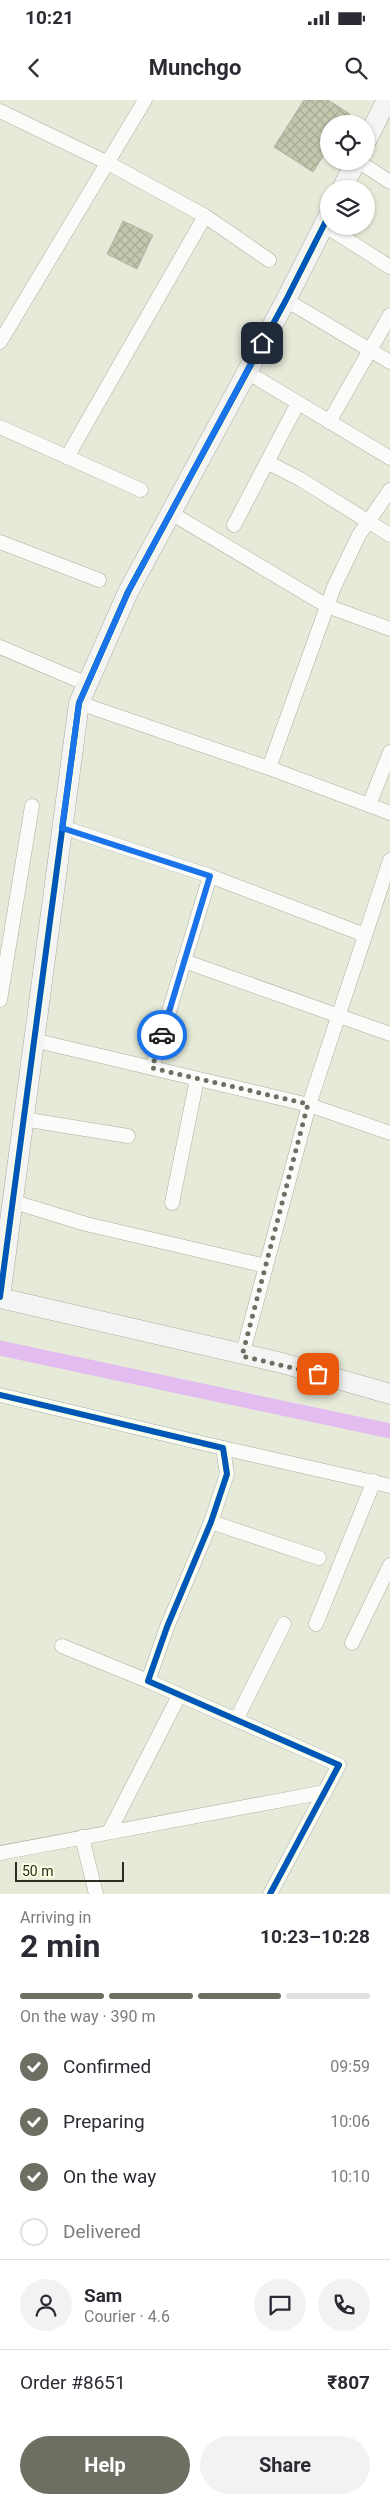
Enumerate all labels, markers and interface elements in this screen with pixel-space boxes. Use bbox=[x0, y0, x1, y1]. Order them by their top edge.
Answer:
text: 10:21 bbox=[25, 6, 74, 29]
icon: back bbox=[20, 54, 48, 82]
icon: search bbox=[342, 54, 370, 82]
text: Munchgo bbox=[149, 55, 241, 80]
map controls bbox=[320, 115, 375, 235]
button: locate bbox=[320, 115, 375, 170]
button: layers bbox=[320, 180, 375, 235]
pin bbox=[241, 322, 283, 364]
icon: home bbox=[248, 329, 276, 357]
courier bbox=[137, 1010, 187, 1060]
icon: car bbox=[148, 1021, 176, 1049]
pin bbox=[297, 1353, 339, 1395]
icon: bag bbox=[304, 1360, 332, 1388]
scale bar bbox=[15, 1859, 124, 1882]
text: 50 m bbox=[22, 1863, 54, 1879]
text: Arriving in bbox=[20, 1908, 91, 1927]
text: 10:23–10:28 bbox=[260, 1925, 370, 1948]
text: 2 min bbox=[20, 1927, 100, 1965]
text: On the way · 390 m bbox=[20, 2007, 156, 2026]
icon: check bbox=[20, 2053, 48, 2081]
text: Confirmed bbox=[63, 2055, 151, 2078]
text: 09:59 bbox=[330, 2057, 370, 2076]
icon: check bbox=[20, 2108, 48, 2136]
text: Preparing bbox=[63, 2110, 145, 2133]
text: 10:06 bbox=[330, 2112, 370, 2131]
icon: check bbox=[20, 2163, 48, 2191]
text: On the way bbox=[63, 2165, 156, 2188]
text: 10:10 bbox=[330, 2167, 370, 2186]
text: Delivered bbox=[63, 2220, 141, 2243]
button: person bbox=[20, 2279, 72, 2331]
button: chat bbox=[254, 2279, 306, 2331]
button: phone bbox=[318, 2279, 370, 2331]
text: Sam bbox=[84, 2284, 122, 2307]
text: Courier · 4.6 bbox=[84, 2307, 170, 2326]
text: Order #8651 bbox=[20, 2371, 126, 2394]
text: ₹807 bbox=[327, 2371, 370, 2394]
button: Help bbox=[20, 2436, 190, 2494]
button: Share bbox=[200, 2436, 370, 2494]

